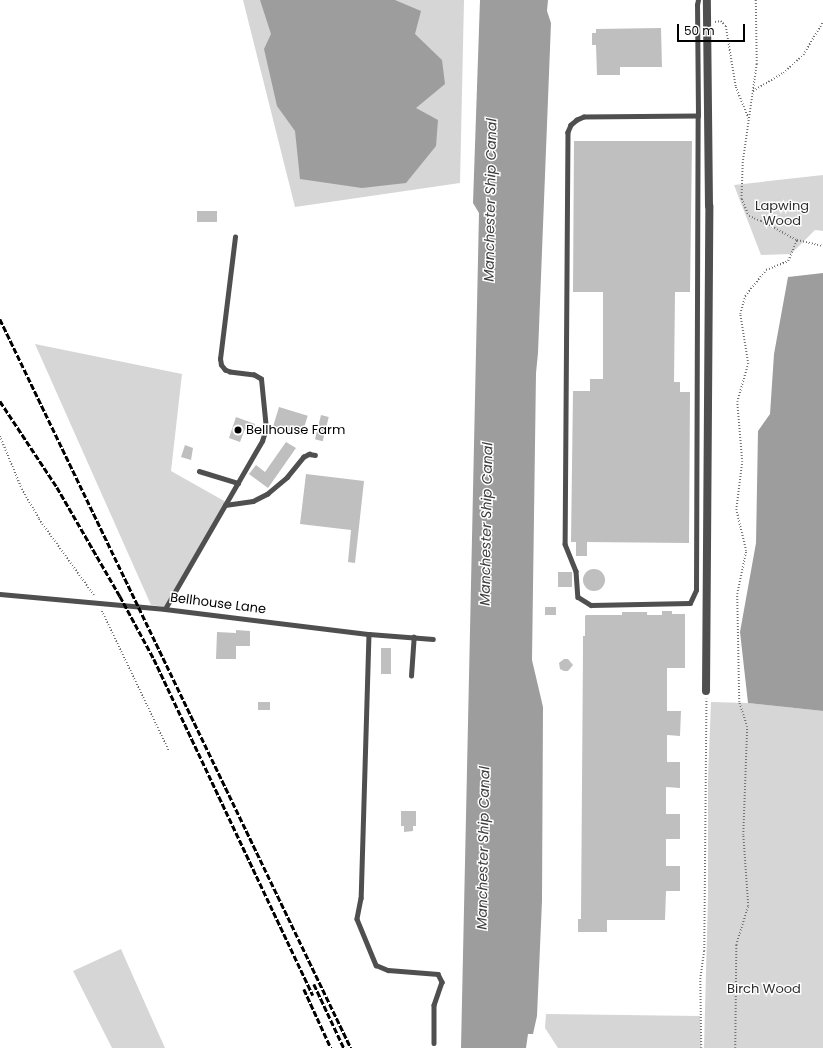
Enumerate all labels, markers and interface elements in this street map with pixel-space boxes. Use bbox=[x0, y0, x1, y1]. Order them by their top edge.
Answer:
scale bar bbox=[679, 16, 747, 42]
text: 50 m bbox=[684, 22, 715, 39]
water label: Manchester Ship Canal bbox=[480, 118, 500, 282]
park label: Lapwing Wood bbox=[755, 199, 809, 230]
place label: Bellhouse Farm bbox=[246, 422, 345, 438]
marker: Bellhouse Farm bbox=[233, 425, 243, 435]
water label: Manchester Ship Canal bbox=[476, 442, 496, 606]
street label: Bellhouse Lane bbox=[169, 590, 267, 618]
water label: Manchester Ship Canal bbox=[473, 766, 493, 930]
park label: Birch Wood bbox=[727, 981, 801, 997]

